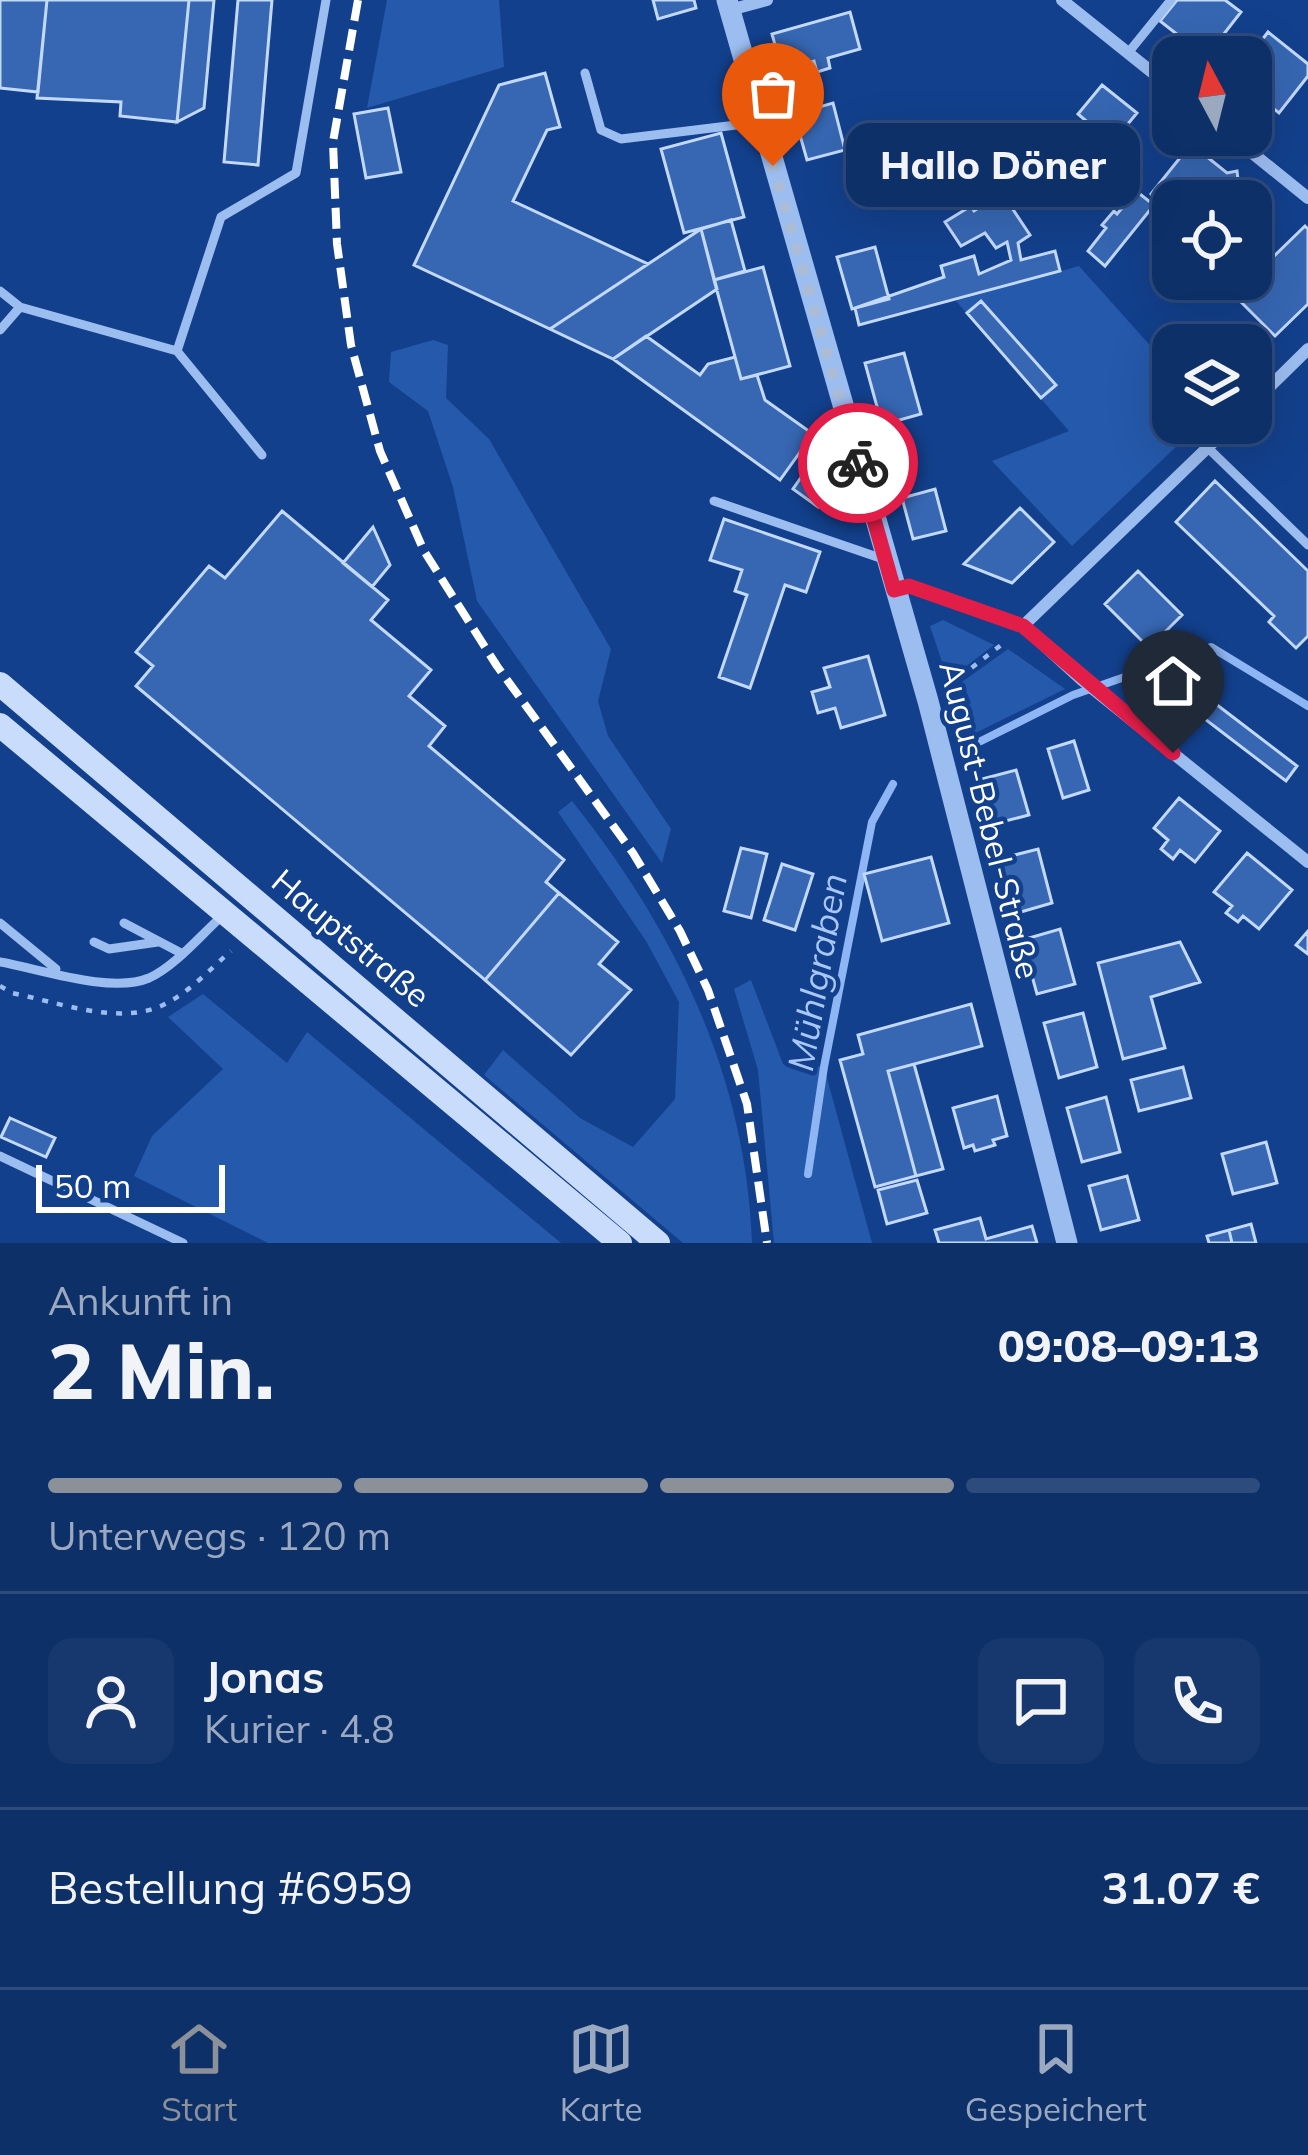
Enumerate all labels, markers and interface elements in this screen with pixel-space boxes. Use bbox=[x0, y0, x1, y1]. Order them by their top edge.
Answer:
north arrow bbox=[1152, 36, 1272, 156]
map controls bbox=[1152, 36, 1272, 444]
pin bbox=[722, 43, 824, 166]
icon: bag bbox=[740, 61, 806, 127]
callout: Hallo Döner bbox=[845, 124, 1139, 208]
text: Hallo Döner bbox=[880, 140, 1106, 189]
button: locate bbox=[1152, 180, 1272, 300]
button: layers bbox=[1152, 324, 1272, 444]
courier bbox=[798, 403, 918, 523]
icon: bike bbox=[825, 430, 891, 496]
pin bbox=[1122, 630, 1224, 753]
icon: home bbox=[1140, 648, 1206, 714]
street label: August-Bebel-Straße bbox=[931, 657, 1050, 983]
street label: Hauptstraße bbox=[264, 860, 439, 1016]
water label: Mühlgraben bbox=[777, 870, 856, 1074]
scale bar bbox=[36, 1159, 225, 1212]
text: 50 m bbox=[54, 1165, 131, 1206]
text: Ankunft in bbox=[48, 1276, 233, 1325]
text: 09:08–09:13 bbox=[998, 1317, 1260, 1373]
text: 2 Min. bbox=[48, 1321, 275, 1419]
text: Unterwegs · 120 m bbox=[48, 1511, 391, 1560]
button: person bbox=[48, 1638, 174, 1764]
button: chat bbox=[978, 1638, 1104, 1764]
button: phone bbox=[1134, 1638, 1260, 1764]
text: Jonas bbox=[204, 1648, 325, 1704]
text: Kurier · 4.8 bbox=[204, 1704, 395, 1753]
text: Bestellung #6959 bbox=[48, 1859, 413, 1915]
text: 31.07 € bbox=[1102, 1859, 1260, 1915]
tab: Start bbox=[161, 2016, 237, 2129]
tab: Karte bbox=[560, 2016, 643, 2129]
tab: Gespeichert bbox=[965, 2016, 1147, 2129]

